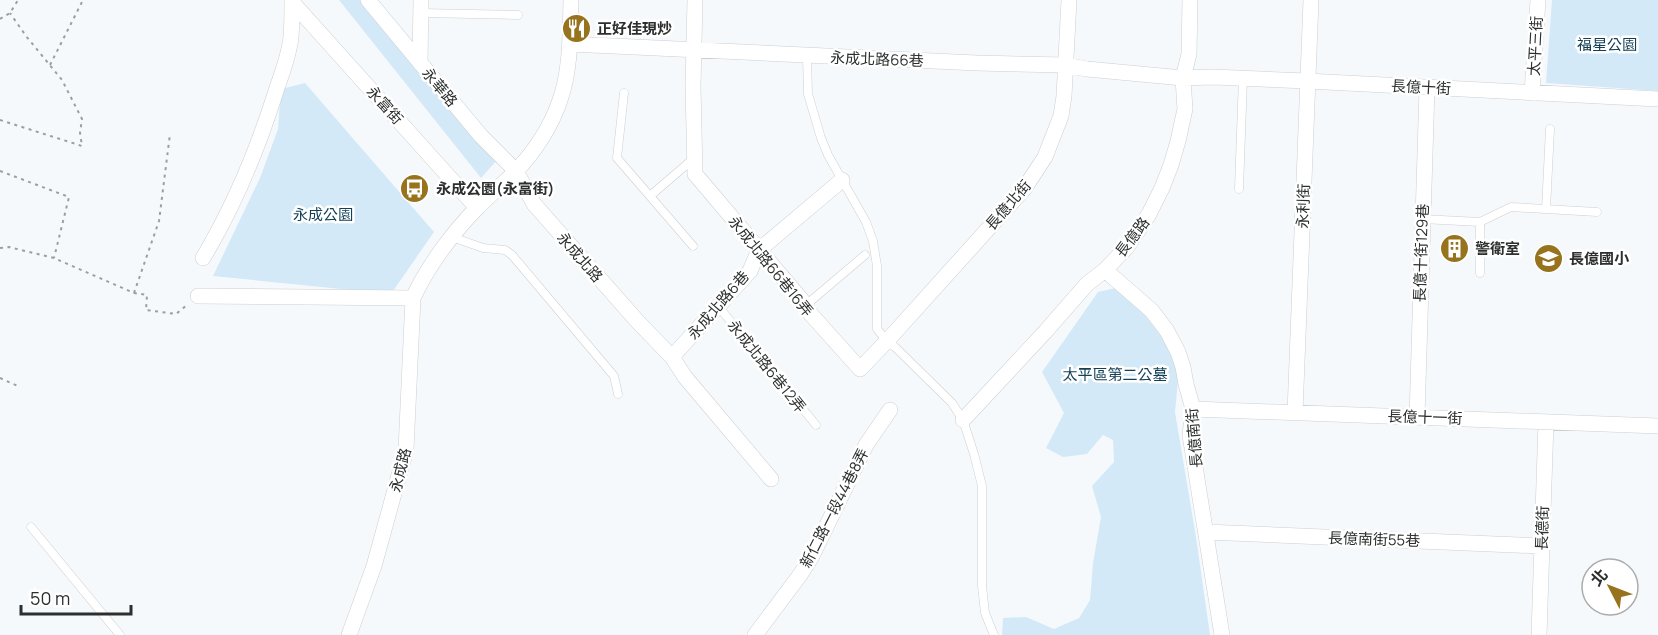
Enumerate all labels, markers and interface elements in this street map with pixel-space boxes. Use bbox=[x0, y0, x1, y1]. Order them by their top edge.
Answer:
restaurant icon: 正好佳現炒 bbox=[560, 12, 592, 44]
street label: 太平三街 bbox=[1523, 15, 1547, 77]
place label: 正好佳現炒 bbox=[597, 18, 672, 39]
park label: 福星公園 bbox=[1577, 34, 1637, 55]
street label: 永成北路66巷 bbox=[830, 47, 924, 71]
street label: 永華路 bbox=[417, 63, 463, 111]
street label: 長億十街 bbox=[1390, 75, 1452, 99]
street label: 永富街 bbox=[362, 81, 408, 129]
bus stop icon: 永成公園(永富街) bbox=[399, 172, 431, 204]
street label: 長億北街 bbox=[980, 175, 1036, 235]
place label: 永成公園(永富街) bbox=[436, 178, 555, 199]
street label: 永利街 bbox=[1292, 183, 1314, 229]
street label: 長億十街129巷 bbox=[1409, 203, 1433, 303]
park label: 永成公園 bbox=[293, 204, 353, 225]
street label: 永成北路66巷16弄 bbox=[724, 211, 818, 321]
street label: 長億路 bbox=[1110, 213, 1154, 261]
street label: 永成北路 bbox=[552, 227, 608, 287]
building icon: 警衛室 bbox=[1438, 232, 1470, 264]
place label: 警衛室 bbox=[1475, 238, 1520, 259]
school or university icon: 長億國小 bbox=[1532, 242, 1564, 274]
place label: 長億國小 bbox=[1569, 248, 1630, 269]
street label: 永成北路6巷 bbox=[682, 266, 754, 344]
street label: 永成北路6巷12弄 bbox=[723, 315, 811, 417]
park label: 太平區第二公墓 bbox=[1062, 364, 1168, 385]
street label: 長億十一街 bbox=[1387, 405, 1463, 429]
street label: 長億南街 bbox=[1181, 407, 1207, 469]
street label: 新仁路一段44巷8弄 bbox=[795, 445, 873, 571]
street label: 永成路 bbox=[384, 446, 416, 494]
street label: 長德街 bbox=[1531, 505, 1553, 551]
street label: 長億南街55巷 bbox=[1327, 527, 1421, 551]
north arrow bbox=[1580, 557, 1640, 617]
text: 北 bbox=[1585, 564, 1612, 590]
scale bar bbox=[21, 578, 130, 616]
text: 50 m bbox=[30, 586, 70, 610]

